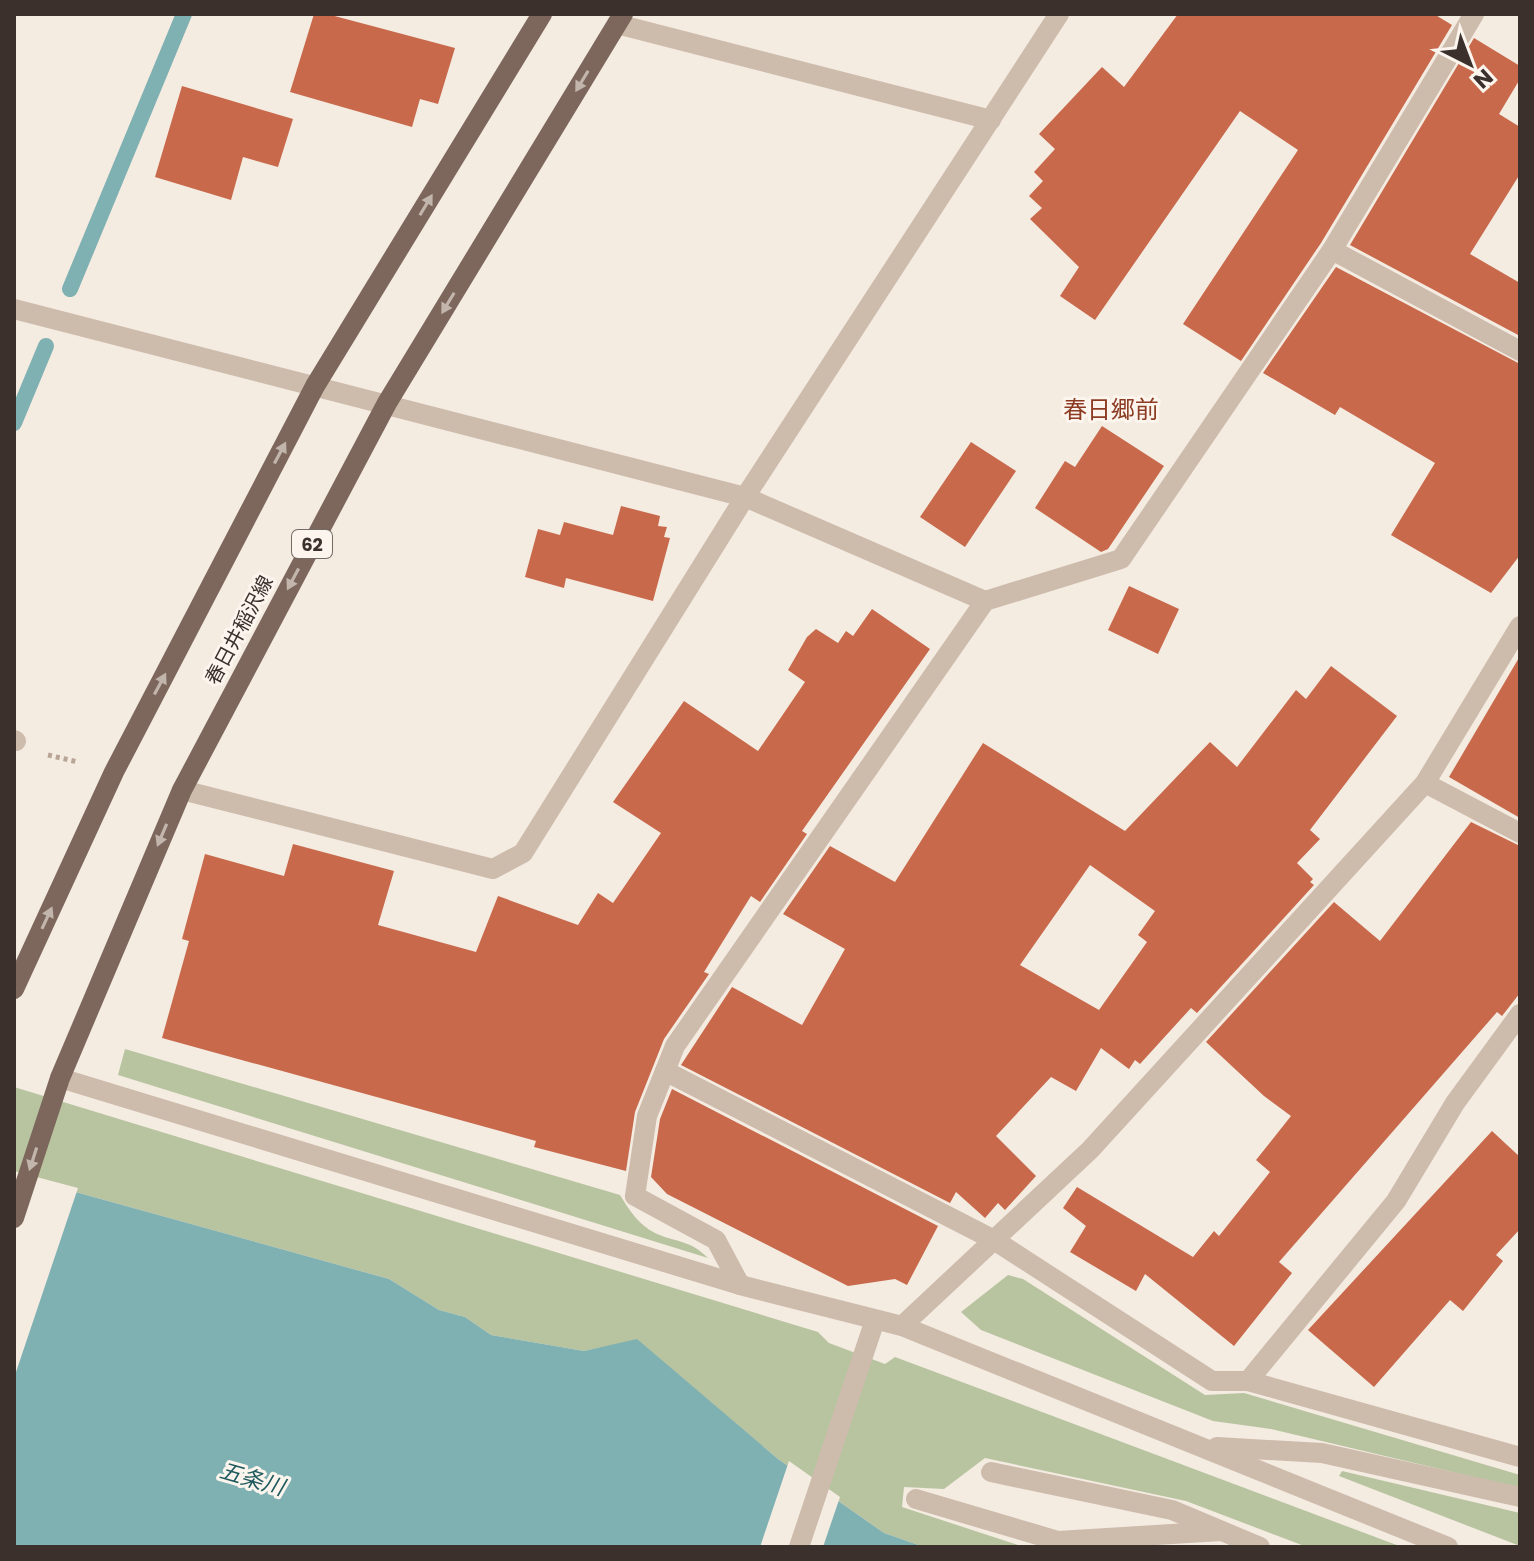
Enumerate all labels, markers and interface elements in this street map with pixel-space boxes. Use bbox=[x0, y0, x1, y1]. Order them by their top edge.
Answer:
north arrow bbox=[1430, 24, 1510, 104]
text: N bbox=[1467, 61, 1500, 96]
one-way arrow bbox=[576, 70, 590, 92]
one-way arrow bbox=[419, 194, 433, 216]
one-way arrow bbox=[441, 292, 455, 314]
district label: 春日郷前 bbox=[1063, 393, 1159, 426]
one-way arrow bbox=[274, 442, 287, 465]
road number: 62 bbox=[292, 530, 332, 558]
one-way arrow bbox=[287, 567, 300, 590]
street label: 春日井稲沢線 bbox=[198, 570, 280, 690]
one-way arrow bbox=[153, 672, 166, 695]
one-way arrow bbox=[155, 823, 168, 847]
one-way arrow bbox=[40, 906, 53, 930]
one-way arrow bbox=[27, 1147, 39, 1171]
water label: 五条川 bbox=[216, 1455, 290, 1504]

